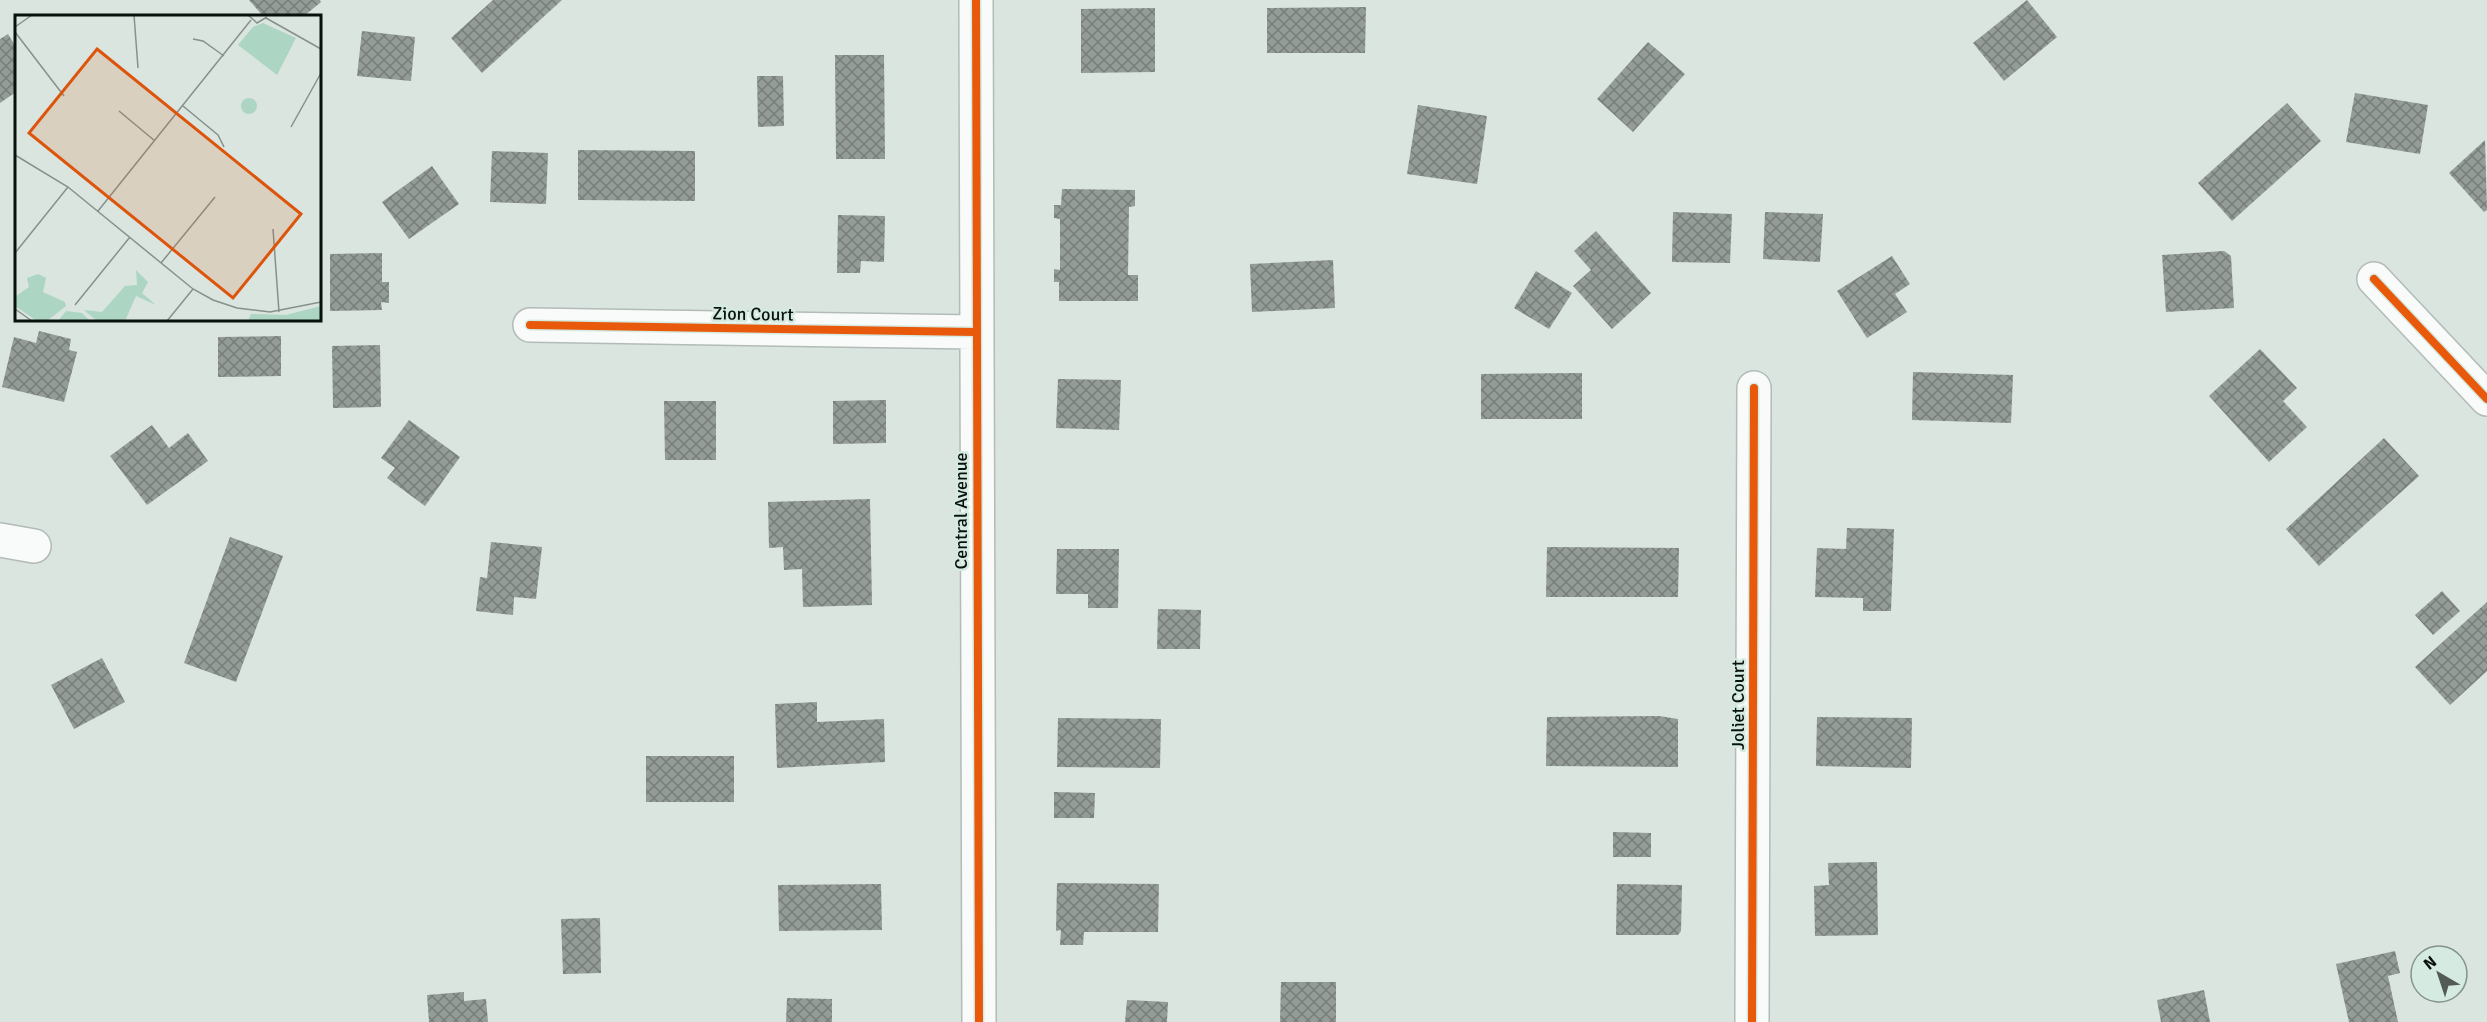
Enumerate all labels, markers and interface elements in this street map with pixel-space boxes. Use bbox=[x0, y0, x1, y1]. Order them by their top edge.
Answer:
inset map bbox=[15, 15, 321, 321]
street label: Zion Court bbox=[712, 302, 794, 326]
street label: Central Avenue bbox=[950, 452, 972, 570]
street label: Joliet Court bbox=[1727, 660, 1749, 750]
north arrow bbox=[2409, 944, 2469, 1004]
text: N bbox=[2420, 952, 2441, 974]

